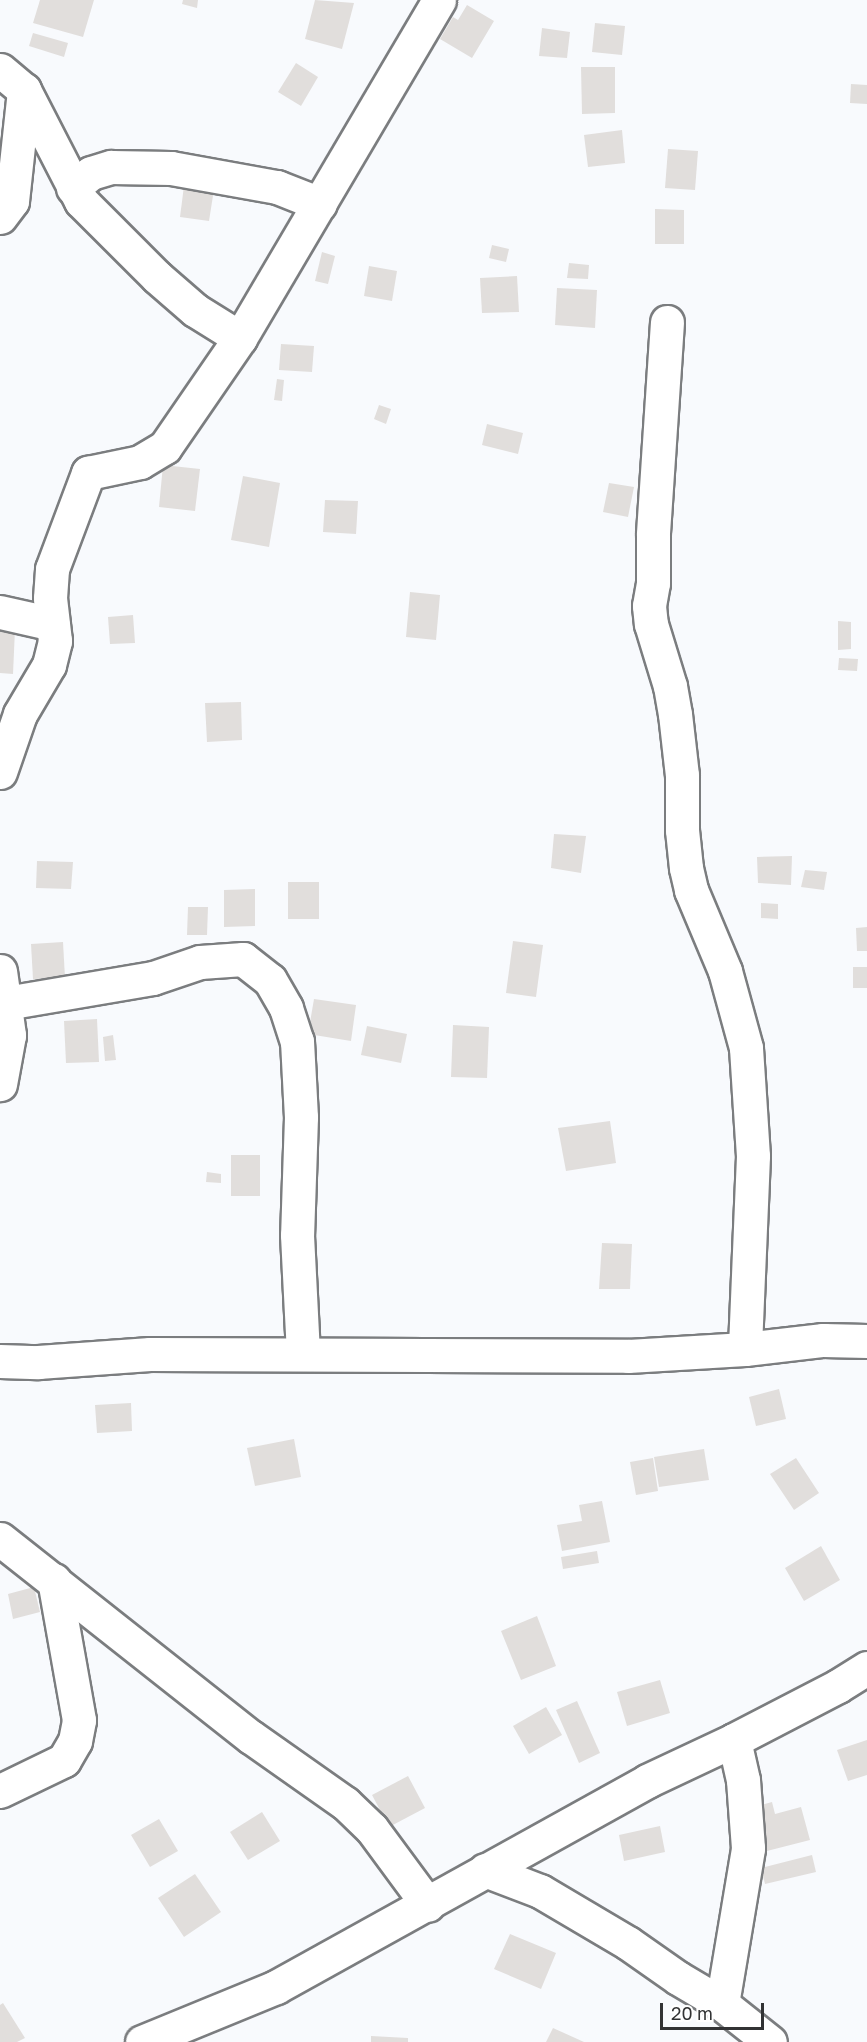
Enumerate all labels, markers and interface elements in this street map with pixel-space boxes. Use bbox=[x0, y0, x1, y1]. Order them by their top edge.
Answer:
scale bar bbox=[663, 1991, 766, 2029]
text: 20 m bbox=[671, 2002, 713, 2024]

